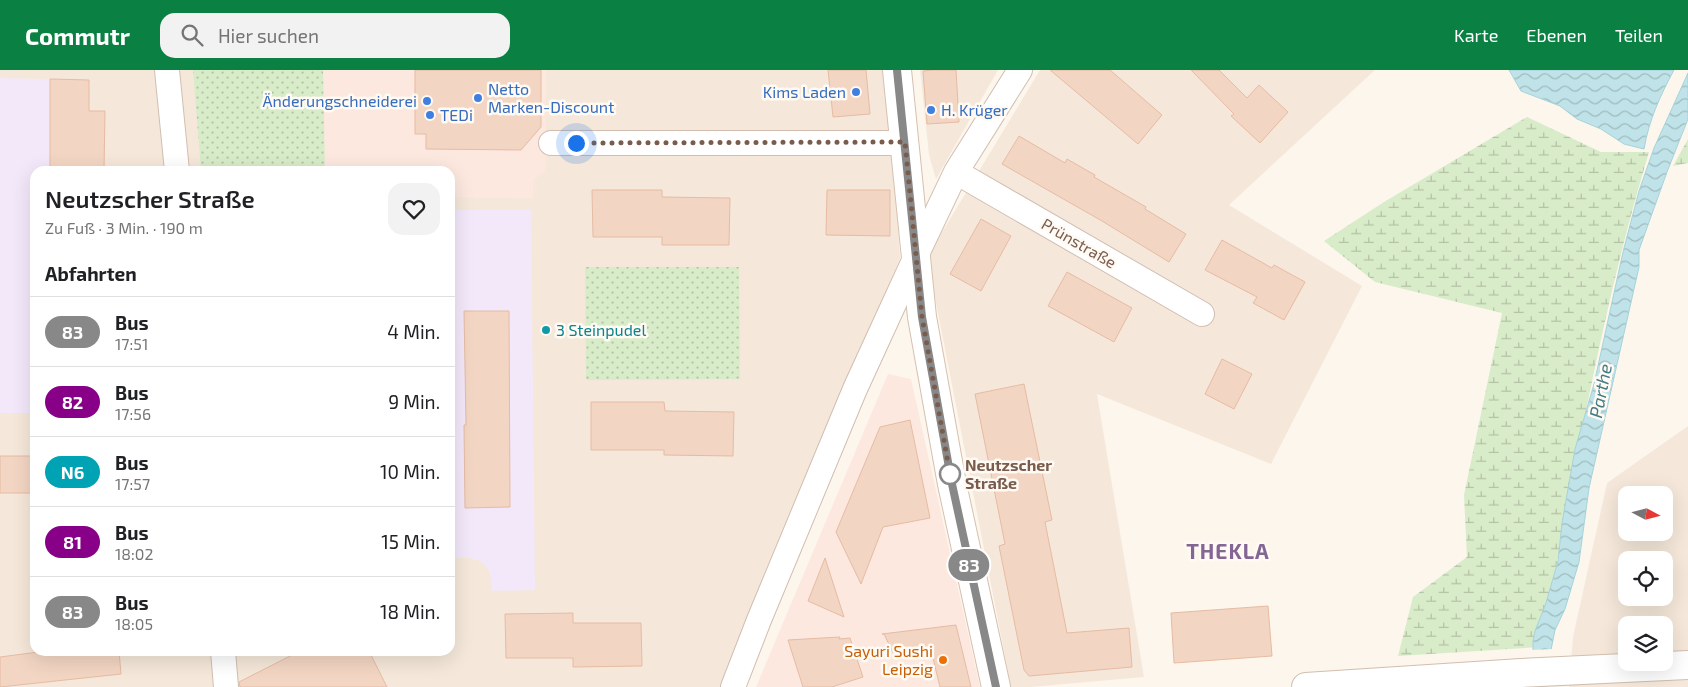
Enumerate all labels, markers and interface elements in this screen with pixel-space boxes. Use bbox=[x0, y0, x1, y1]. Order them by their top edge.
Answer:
search box bbox=[160, 13, 510, 58]
text: Commutr bbox=[25, 21, 130, 50]
icon: search bbox=[178, 21, 206, 49]
text: Hier suchen bbox=[218, 24, 319, 47]
text: Karte bbox=[1454, 24, 1498, 46]
text: Ebenen bbox=[1526, 24, 1587, 46]
text: Teilen bbox=[1615, 24, 1663, 46]
place label: Netto Marken-Discount bbox=[488, 79, 614, 116]
place label: Kims Laden bbox=[763, 82, 846, 101]
marker: Kims Laden bbox=[850, 86, 862, 98]
place label: Änderungschneiderei bbox=[263, 91, 417, 110]
marker: Netto Marken-Discount bbox=[472, 92, 484, 104]
marker: Änderungschneiderei bbox=[421, 95, 433, 107]
place label: H. Krüger bbox=[941, 100, 1008, 119]
marker: H. Krüger bbox=[925, 104, 937, 116]
place label: TEDi bbox=[440, 105, 473, 124]
marker: TEDi bbox=[424, 109, 436, 121]
your location bbox=[564, 131, 589, 156]
button: heart bbox=[388, 183, 440, 235]
text: Neutzscher Straße bbox=[45, 184, 255, 213]
street label: Prünstraße bbox=[1039, 214, 1120, 272]
text: Zu Fuß · 3 Min. · 190 m bbox=[45, 218, 203, 237]
text: Abfahrten bbox=[45, 262, 137, 285]
text: Bus bbox=[115, 311, 149, 334]
text: 4 Min. bbox=[387, 320, 440, 343]
place label: 3 Steinpudel bbox=[556, 320, 646, 339]
text: 83 bbox=[62, 321, 83, 343]
marker: 3 Steinpudel bbox=[540, 324, 552, 336]
text: 17:51 bbox=[115, 334, 148, 353]
water label: Parthe bbox=[1584, 361, 1616, 420]
text: Bus bbox=[115, 381, 149, 404]
text: 9 Min. bbox=[388, 390, 440, 413]
text: 82 bbox=[62, 391, 83, 413]
text: 17:56 bbox=[115, 404, 151, 423]
text: Bus bbox=[115, 451, 149, 474]
place label: Neutzscher Straße bbox=[965, 455, 1052, 492]
text: 10 Min. bbox=[380, 460, 440, 483]
text: N6 bbox=[61, 461, 84, 483]
marker: Neutzscher Straße bbox=[939, 463, 961, 485]
text: 17:57 bbox=[115, 474, 150, 493]
north arrow bbox=[1618, 486, 1672, 541]
map controls bbox=[1618, 486, 1673, 671]
text: Bus bbox=[115, 521, 149, 544]
text: 15 Min. bbox=[381, 530, 440, 553]
text: 81 bbox=[63, 531, 82, 553]
district label: THEKLA bbox=[1186, 538, 1270, 563]
text: 18:02 bbox=[115, 544, 154, 563]
line badge: 83 bbox=[946, 549, 992, 581]
button: locate bbox=[1618, 551, 1673, 606]
text: 83 bbox=[958, 554, 980, 576]
text: Bus bbox=[115, 591, 149, 614]
text: 18 Min. bbox=[380, 600, 440, 623]
text: 83 bbox=[62, 601, 83, 623]
text: 18:05 bbox=[115, 614, 153, 633]
button: layers bbox=[1618, 616, 1673, 671]
place label: Sayuri Sushi Leipzig bbox=[844, 641, 933, 678]
marker: Sayuri Sushi Leipzig bbox=[937, 654, 949, 666]

